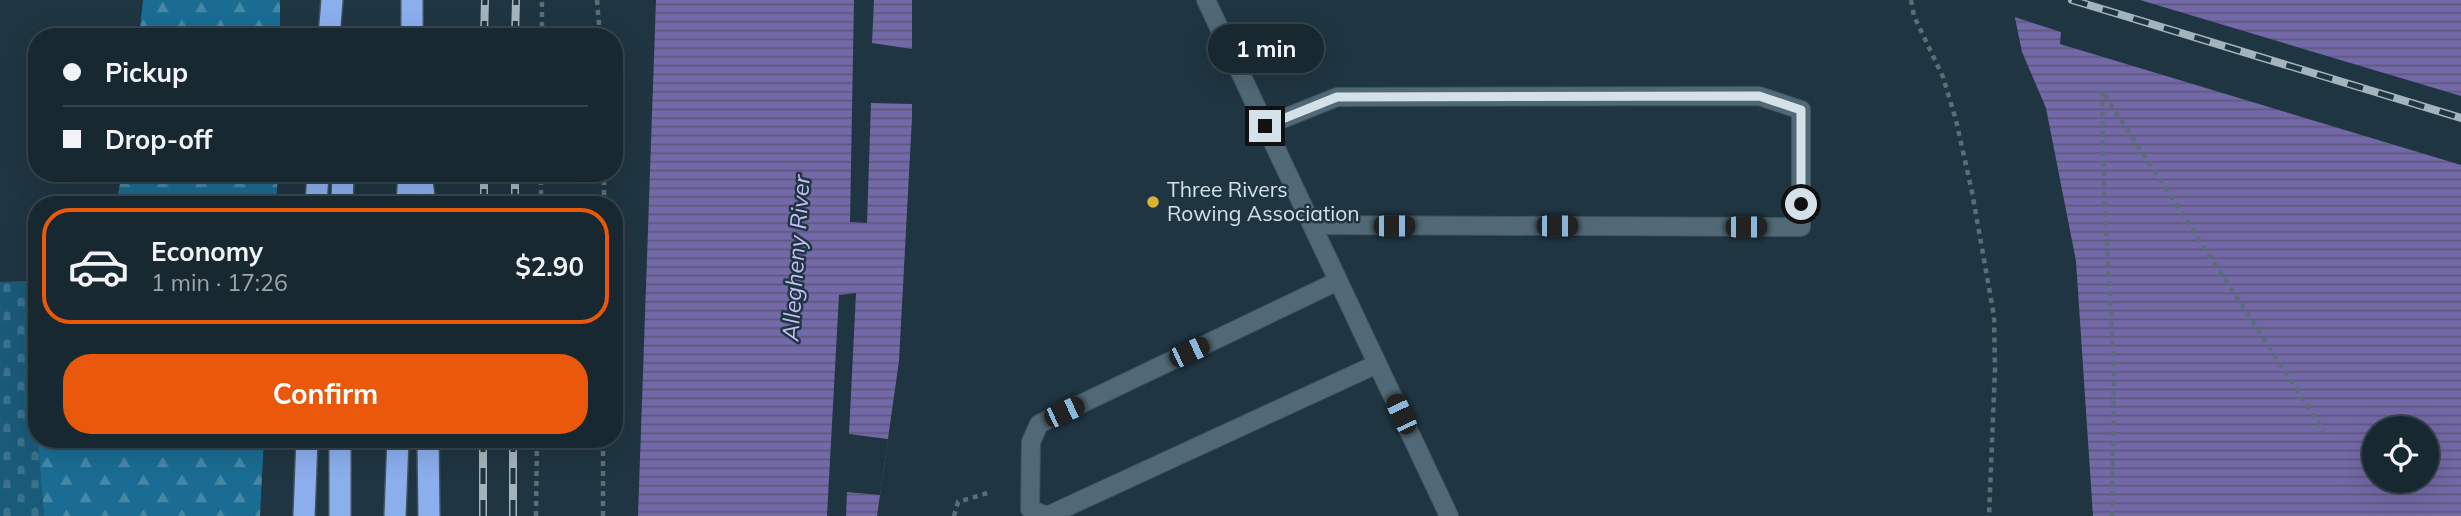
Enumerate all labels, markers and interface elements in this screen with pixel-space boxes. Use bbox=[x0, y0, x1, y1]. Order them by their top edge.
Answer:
callout: 1 min bbox=[1207, 24, 1323, 74]
text: 1 min bbox=[1236, 34, 1296, 63]
text: Pickup bbox=[105, 56, 188, 89]
route end bbox=[1249, 110, 1281, 142]
text: Drop-off bbox=[105, 123, 212, 156]
water label: Allegheny River bbox=[775, 172, 816, 343]
place label: Three Rivers Rowing Association bbox=[1167, 176, 1360, 226]
route start bbox=[1785, 188, 1817, 220]
marker: Three Rivers Rowing Association bbox=[1145, 194, 1161, 210]
car bbox=[1374, 216, 1416, 237]
car bbox=[1537, 216, 1579, 237]
car bbox=[1726, 217, 1768, 238]
icon: car bbox=[67, 235, 130, 298]
text: Economy bbox=[151, 235, 263, 268]
text: $2.90 bbox=[515, 250, 584, 283]
text: 1 min · 17:26 bbox=[151, 268, 288, 297]
car bbox=[1166, 334, 1213, 370]
button: Confirm bbox=[63, 354, 588, 434]
car bbox=[1383, 391, 1420, 437]
car bbox=[1041, 394, 1088, 430]
map controls bbox=[2362, 416, 2439, 493]
button: locate bbox=[2362, 416, 2439, 493]

